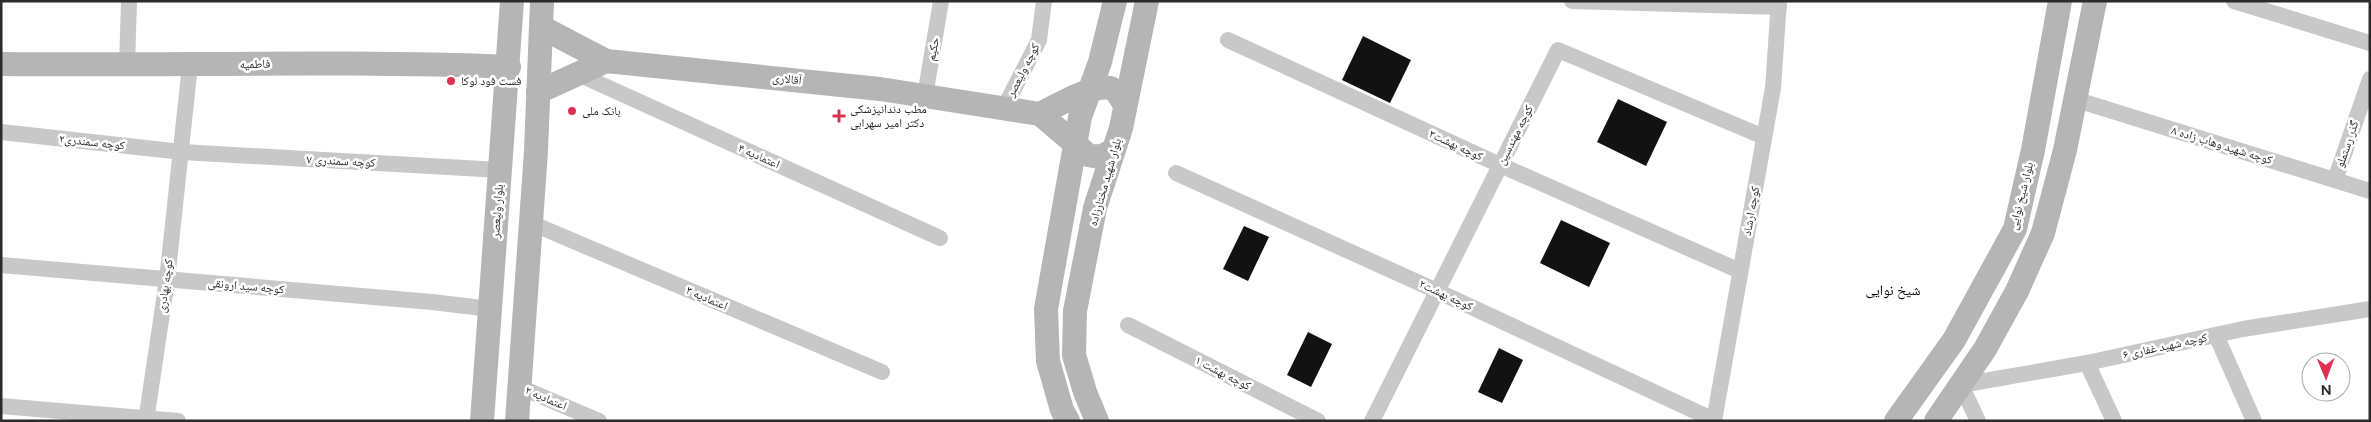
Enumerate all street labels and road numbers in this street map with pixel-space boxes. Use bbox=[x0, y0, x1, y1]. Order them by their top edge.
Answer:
street label: حکیم bbox=[924, 36, 943, 62]
street label: کوچه ولیعصر bbox=[1003, 41, 1043, 100]
street label: فاطمیه bbox=[240, 57, 270, 71]
street label: آقالاری bbox=[772, 71, 803, 88]
street label: کوچه مهندسین bbox=[1494, 103, 1536, 167]
street label: گذر رستملو bbox=[2332, 119, 2362, 169]
street label: کوچه شهید وهاب زاده ۸ bbox=[2170, 123, 2274, 167]
street label: کوچه بهشت۳ bbox=[1427, 126, 1485, 164]
street label: کوچه سمندری۲ bbox=[58, 132, 126, 152]
street label: بلوار شهید مختارزاده bbox=[1086, 137, 1125, 228]
street label: اعتمادیه ۴ bbox=[736, 141, 782, 172]
street label: کوچه سمندری ۷ bbox=[306, 152, 376, 170]
street label: بلوار شیخ نوایی bbox=[2006, 161, 2037, 232]
street label: بلوار ولیعصر bbox=[488, 184, 506, 239]
street label: کوچه ارشاد bbox=[1740, 185, 1762, 237]
street label: کوچه بهادری bbox=[154, 258, 176, 314]
street label: کوچه سید ارونقی bbox=[207, 276, 285, 297]
street label: کوچه بهشت۲ bbox=[1417, 276, 1475, 314]
street label: اعتمادیه ۳ bbox=[684, 283, 730, 313]
street label: کوچه شهید غفاری ۶ bbox=[2121, 330, 2209, 362]
street label: کوچه بهشت ۱ bbox=[1193, 353, 1253, 393]
street label: اعتمادیه ۲ bbox=[523, 383, 569, 413]

